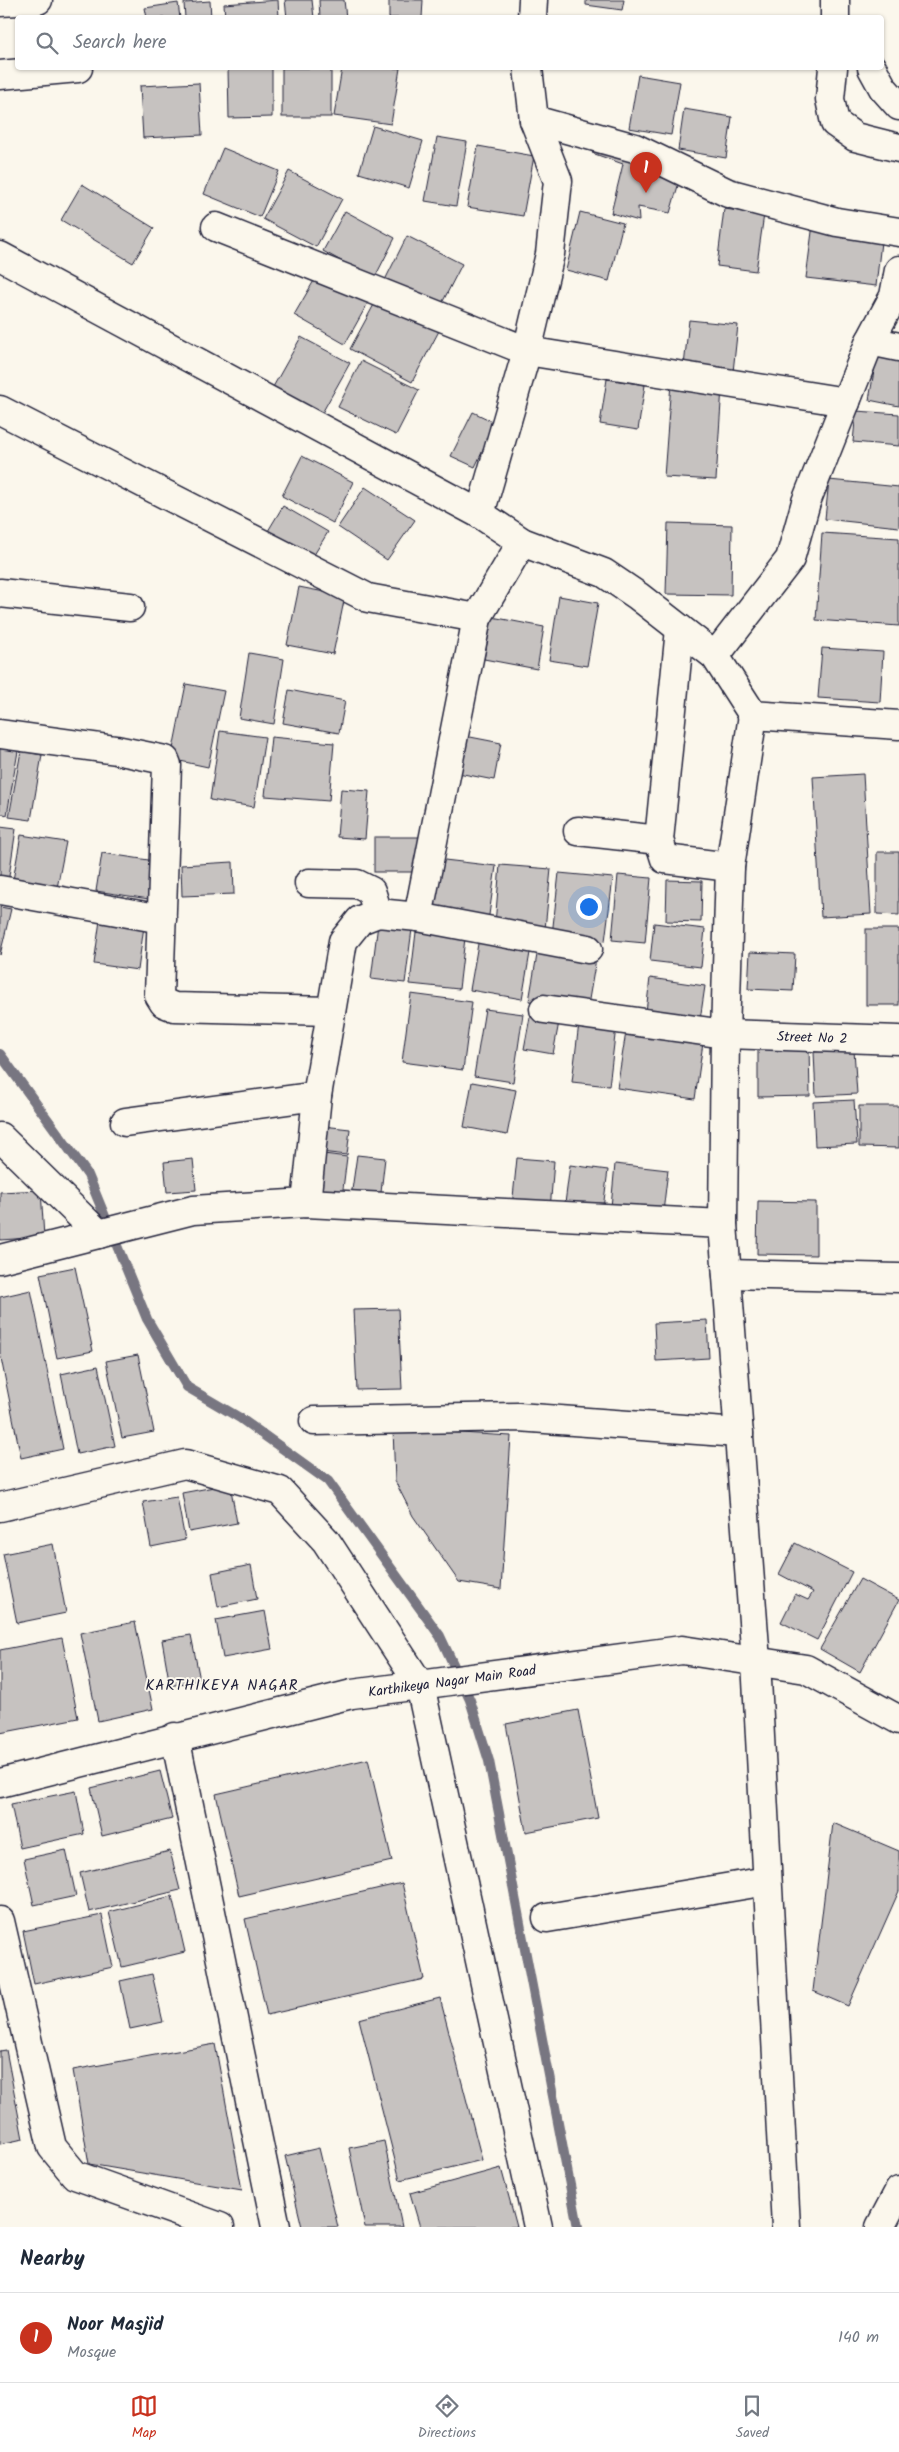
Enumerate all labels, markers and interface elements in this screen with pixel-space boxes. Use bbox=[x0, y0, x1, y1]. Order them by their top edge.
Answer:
search box bbox=[15, 15, 884, 70]
text: Search here bbox=[73, 28, 167, 58]
icon: search bbox=[33, 29, 61, 57]
pin: 1 bbox=[630, 152, 662, 193]
your location bbox=[576, 894, 602, 920]
street label: Street No 2 bbox=[776, 1026, 848, 1050]
street label: Karthikeya Nagar Main Road bbox=[367, 1659, 538, 1704]
district label: KARTHIKEYA NAGAR bbox=[145, 1674, 299, 1698]
text: Nearby bbox=[20, 2243, 85, 2276]
text: Noor Masjid bbox=[67, 2310, 164, 2340]
text: 1 bbox=[34, 2325, 38, 2350]
text: 140 m bbox=[838, 2325, 879, 2350]
text: Mosque bbox=[67, 2340, 116, 2365]
tab: Map bbox=[130, 2392, 158, 2444]
tab: Directions bbox=[418, 2392, 476, 2444]
tab: Saved bbox=[736, 2392, 769, 2444]

